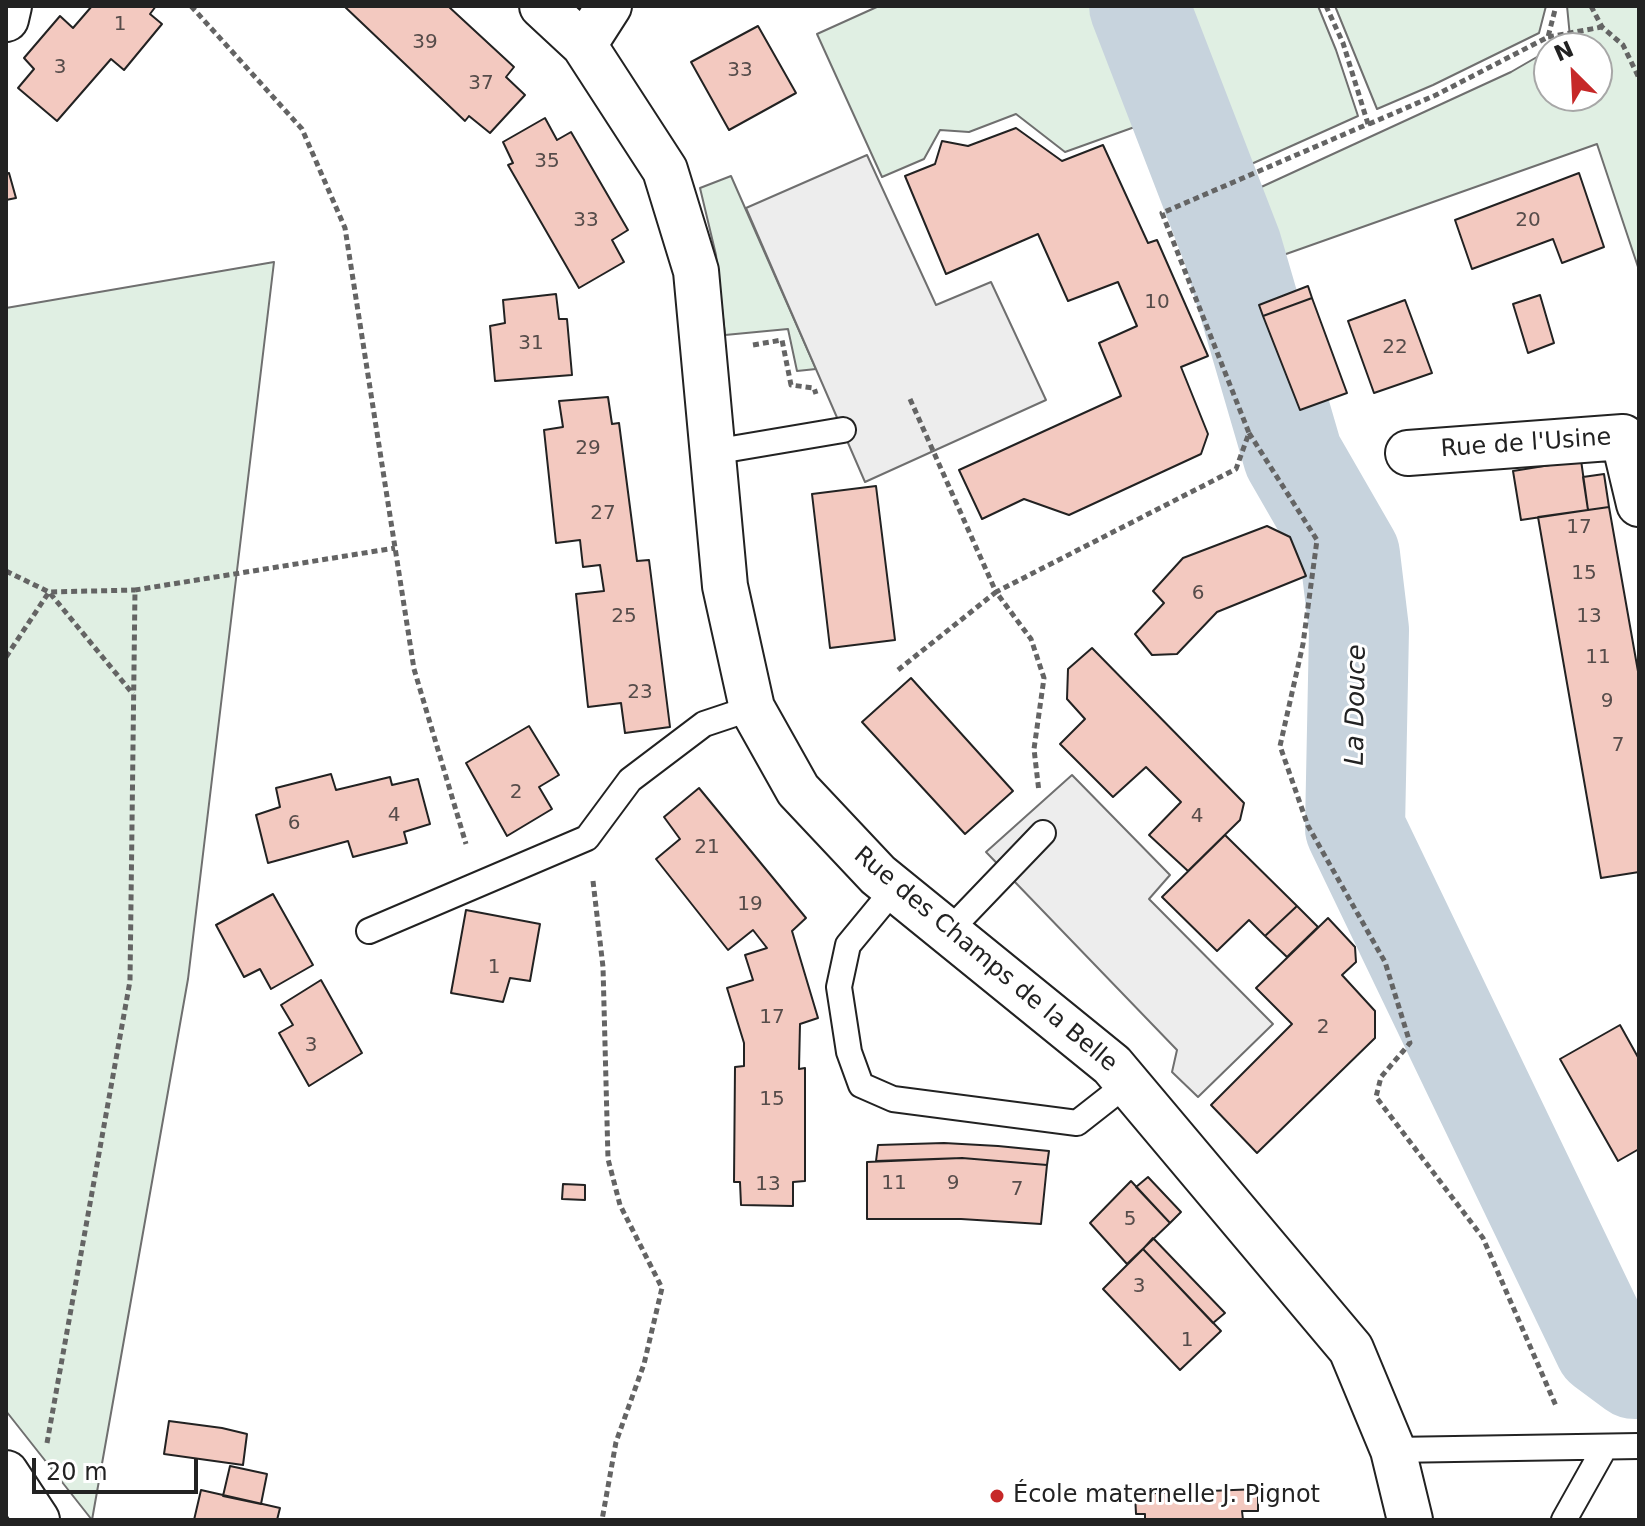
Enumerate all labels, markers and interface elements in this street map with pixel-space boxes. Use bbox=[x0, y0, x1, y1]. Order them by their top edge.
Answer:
house number: 1 bbox=[114, 13, 126, 37]
house number: 39 bbox=[412, 31, 438, 55]
north arrow bbox=[1533, 32, 1613, 112]
text: N bbox=[1550, 36, 1577, 67]
house number: 3 bbox=[54, 56, 66, 80]
house number: 33 bbox=[727, 59, 753, 83]
house number: 37 bbox=[468, 72, 494, 96]
house number: 35 bbox=[534, 150, 560, 174]
house number: 33 bbox=[573, 209, 599, 233]
house number: 20 bbox=[1515, 209, 1541, 233]
house number: 10 bbox=[1144, 291, 1170, 315]
house number: 31 bbox=[518, 332, 544, 356]
house number: 22 bbox=[1382, 336, 1408, 360]
street label: Rue de l'Usine bbox=[1440, 424, 1612, 464]
house number: 29 bbox=[575, 437, 601, 461]
house number: 27 bbox=[590, 502, 616, 526]
house number: 17 bbox=[1566, 516, 1592, 540]
house number: 15 bbox=[1571, 562, 1597, 586]
house number: 6 bbox=[1192, 582, 1204, 606]
house number: 25 bbox=[611, 605, 637, 629]
house number: 13 bbox=[1576, 605, 1602, 629]
water label: La Douce bbox=[1340, 644, 1374, 766]
house number: 11 bbox=[1585, 646, 1611, 670]
house number: 23 bbox=[627, 681, 653, 705]
house number: 9 bbox=[1601, 690, 1613, 714]
house number: 7 bbox=[1612, 734, 1624, 758]
house number: 2 bbox=[510, 781, 522, 805]
house number: 4 bbox=[388, 804, 400, 828]
house number: 4 bbox=[1191, 805, 1203, 829]
house number: 6 bbox=[288, 812, 300, 836]
house number: 21 bbox=[694, 836, 720, 860]
street label: Rue des Champs de la Belle bbox=[848, 841, 1122, 1079]
house number: 19 bbox=[737, 893, 763, 917]
house number: 1 bbox=[488, 956, 500, 980]
house number: 17 bbox=[759, 1006, 785, 1030]
house number: 2 bbox=[1317, 1016, 1329, 1040]
house number: 3 bbox=[305, 1034, 317, 1058]
house number: 15 bbox=[759, 1088, 785, 1112]
house number: 11 bbox=[881, 1172, 907, 1196]
house number: 9 bbox=[947, 1172, 959, 1196]
house number: 13 bbox=[755, 1173, 781, 1197]
house number: 7 bbox=[1011, 1178, 1023, 1202]
house number: 5 bbox=[1124, 1208, 1136, 1232]
house number: 3 bbox=[1133, 1275, 1145, 1299]
house number: 1 bbox=[1181, 1329, 1193, 1353]
scale bar bbox=[36, 1442, 202, 1492]
text: 20 m bbox=[46, 1458, 108, 1486]
place label: École maternelle J. Pignot bbox=[1013, 1482, 1320, 1510]
marker: École maternelle J. Pignot bbox=[988, 1487, 1006, 1505]

